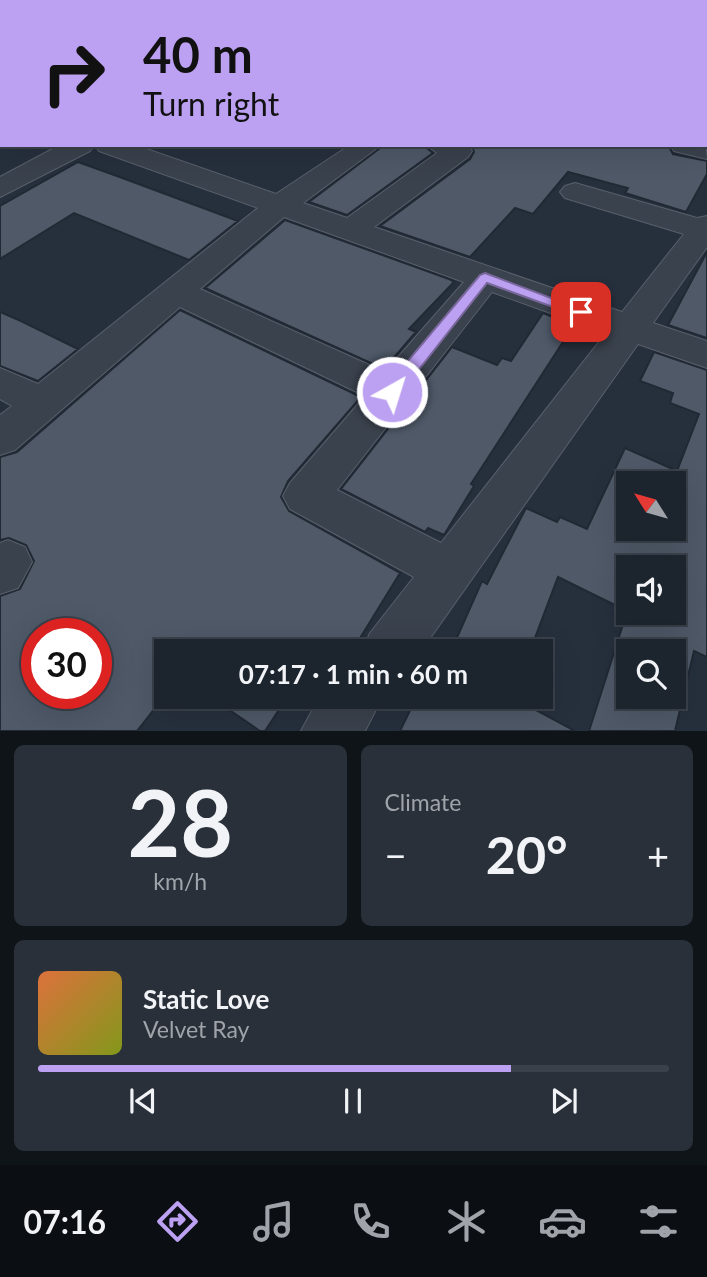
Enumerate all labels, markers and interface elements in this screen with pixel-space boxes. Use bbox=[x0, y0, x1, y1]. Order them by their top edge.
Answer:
text: 40 m bbox=[143, 25, 253, 83]
icon: right bbox=[28, 28, 119, 119]
text: Turn right bbox=[143, 84, 279, 123]
pin bbox=[551, 282, 611, 342]
icon: arrive bbox=[562, 293, 600, 331]
position arrow bbox=[355, 355, 429, 429]
north arrow bbox=[616, 471, 686, 541]
map controls bbox=[616, 471, 686, 709]
button: sound bbox=[616, 555, 686, 625]
speed limit sign: 30 bbox=[21, 618, 112, 709]
button: search bbox=[616, 639, 686, 709]
text: 07:17 · 1 min · 60 m bbox=[239, 658, 468, 690]
text: 28 bbox=[127, 767, 233, 876]
text: Climate bbox=[385, 788, 461, 816]
text: 20° bbox=[486, 823, 568, 885]
text: − bbox=[385, 832, 407, 878]
text: + bbox=[647, 832, 669, 878]
text: km/h bbox=[153, 867, 207, 895]
text: Static Love bbox=[143, 983, 270, 1015]
text: Velvet Ray bbox=[143, 1015, 249, 1043]
icon: previous bbox=[124, 1082, 162, 1120]
icon: pause bbox=[334, 1082, 372, 1120]
icon: next bbox=[545, 1082, 583, 1120]
icon: directions bbox=[153, 1197, 202, 1246]
icon: music bbox=[249, 1197, 298, 1246]
icon: phone bbox=[346, 1197, 395, 1246]
icon: climate bbox=[442, 1197, 491, 1246]
icon: car bbox=[538, 1197, 587, 1246]
icon: filters bbox=[634, 1197, 683, 1246]
text: 07:16 bbox=[24, 1202, 106, 1241]

